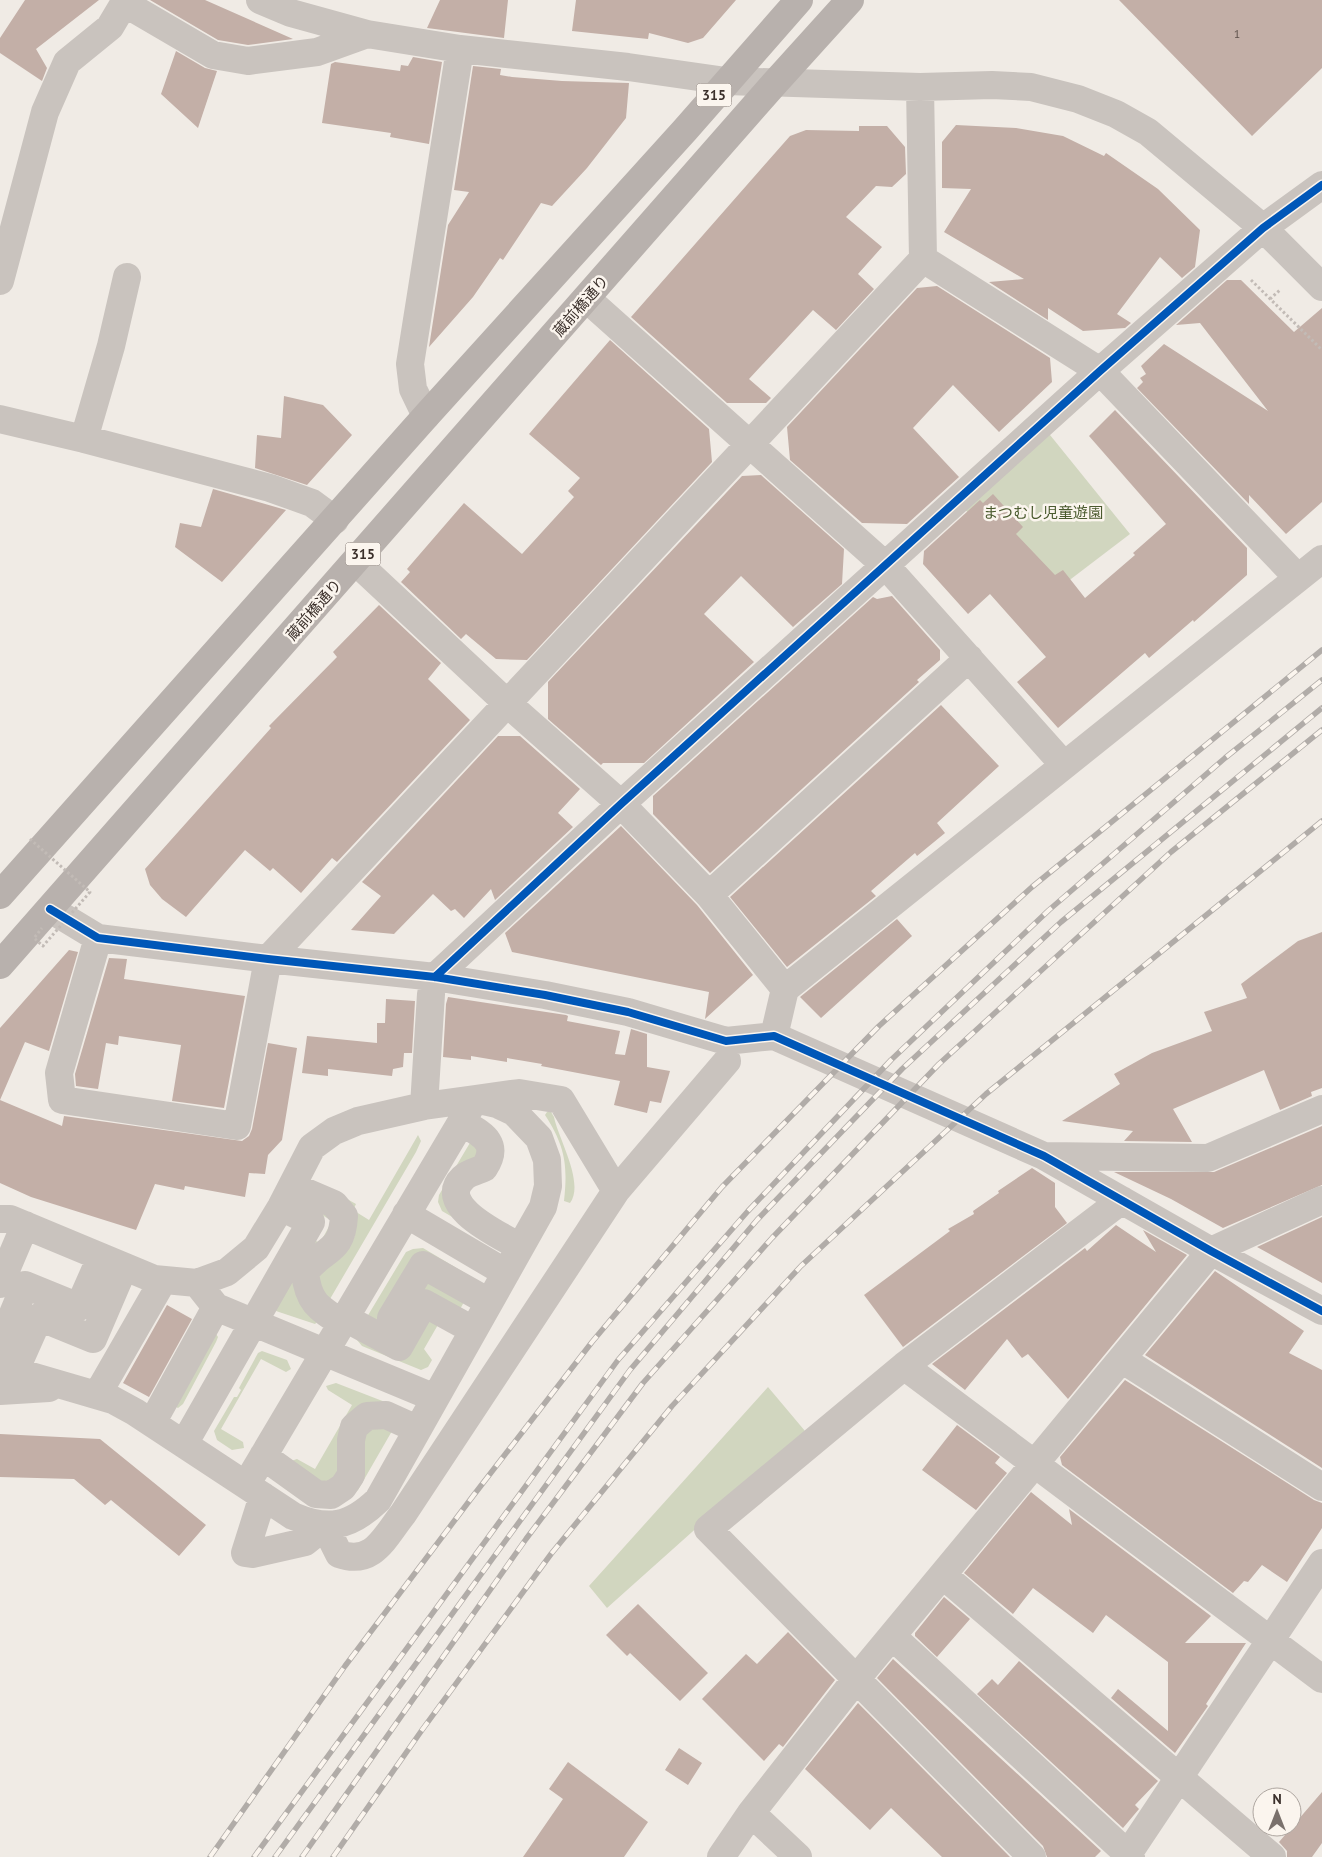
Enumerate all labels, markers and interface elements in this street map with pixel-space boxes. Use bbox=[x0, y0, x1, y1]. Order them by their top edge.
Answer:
house number: 1 bbox=[1234, 26, 1240, 41]
road number: 315 bbox=[696, 84, 732, 106]
street label: 蔵前橋通り bbox=[549, 271, 612, 340]
park label: まつむし児童遊園 bbox=[983, 503, 1103, 522]
road number: 315 bbox=[346, 542, 380, 566]
street label: 蔵前橋通り bbox=[282, 575, 345, 644]
north arrow bbox=[1252, 1787, 1302, 1837]
text: N bbox=[1272, 1790, 1282, 1808]

